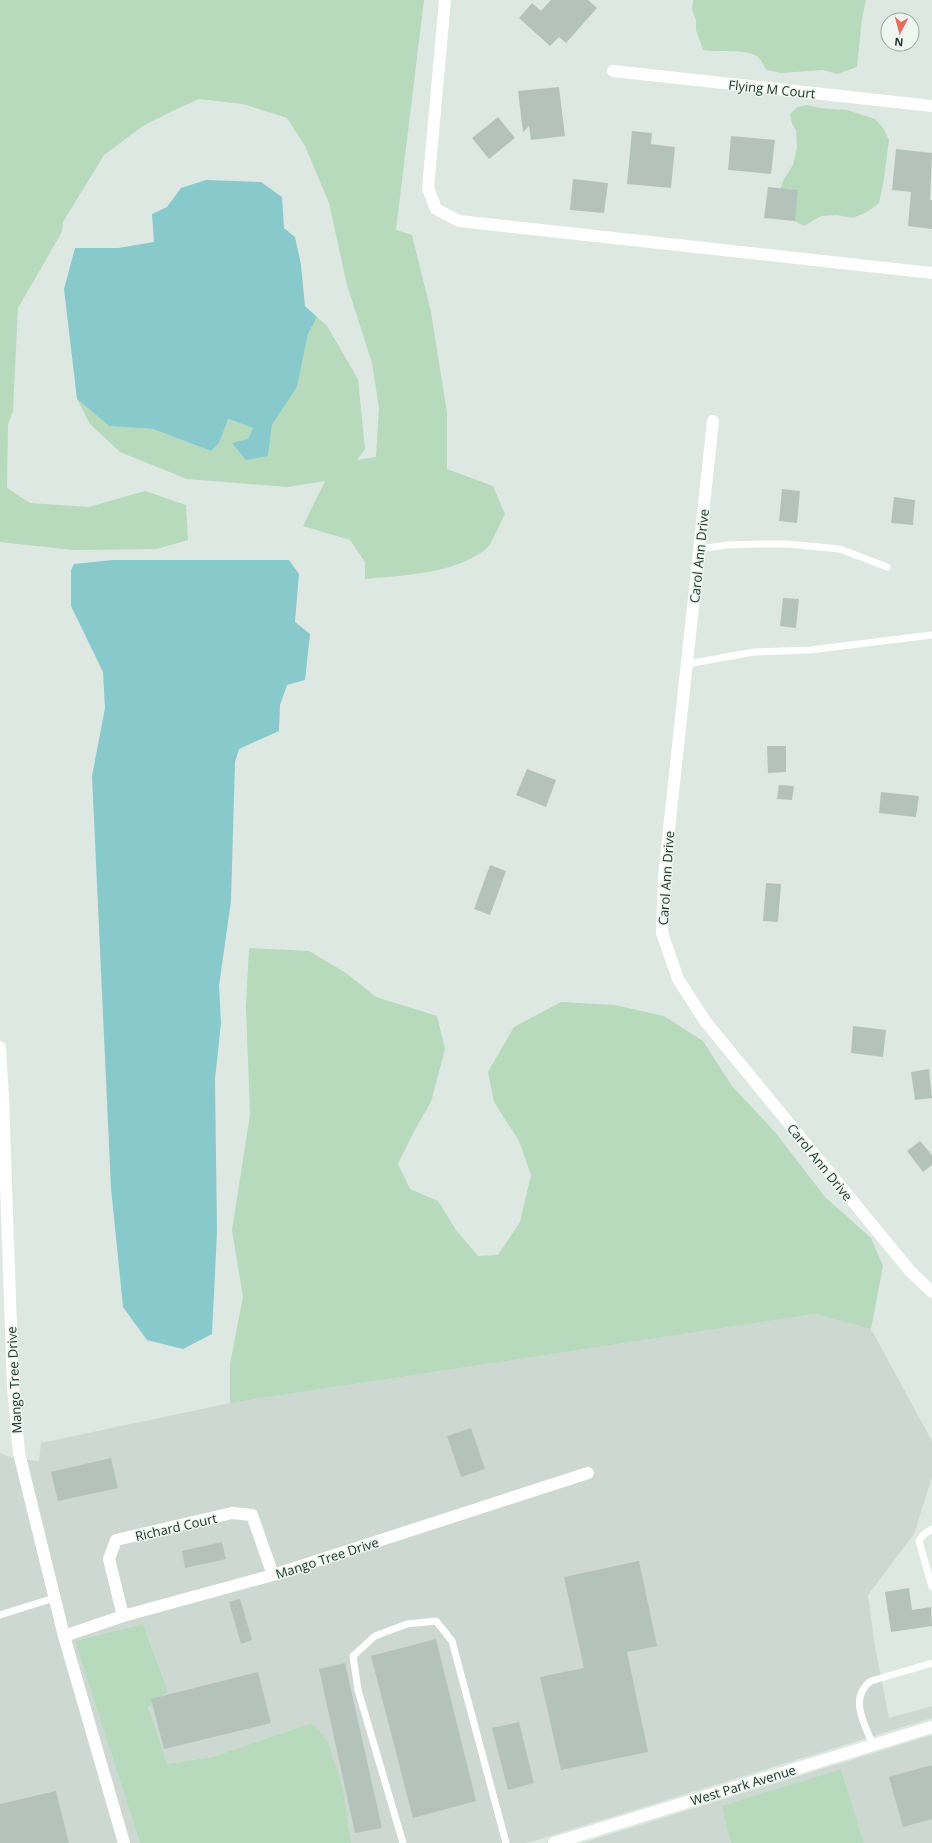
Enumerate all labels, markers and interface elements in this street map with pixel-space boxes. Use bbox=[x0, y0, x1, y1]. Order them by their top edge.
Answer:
north arrow bbox=[880, 12, 920, 52]
text: N bbox=[894, 35, 904, 50]
street label: Flying M Court bbox=[728, 75, 817, 103]
street label: Carol Ann Drive bbox=[685, 508, 713, 604]
street label: Carol Ann Drive bbox=[654, 830, 678, 926]
street label: Carol Ann Drive bbox=[783, 1120, 857, 1204]
street label: Mango Tree Drive bbox=[2, 1326, 26, 1434]
street label: Richard Court bbox=[133, 1509, 219, 1545]
street label: Mango Tree Drive bbox=[273, 1533, 381, 1583]
street label: West Park Avenue bbox=[688, 1760, 798, 1810]

